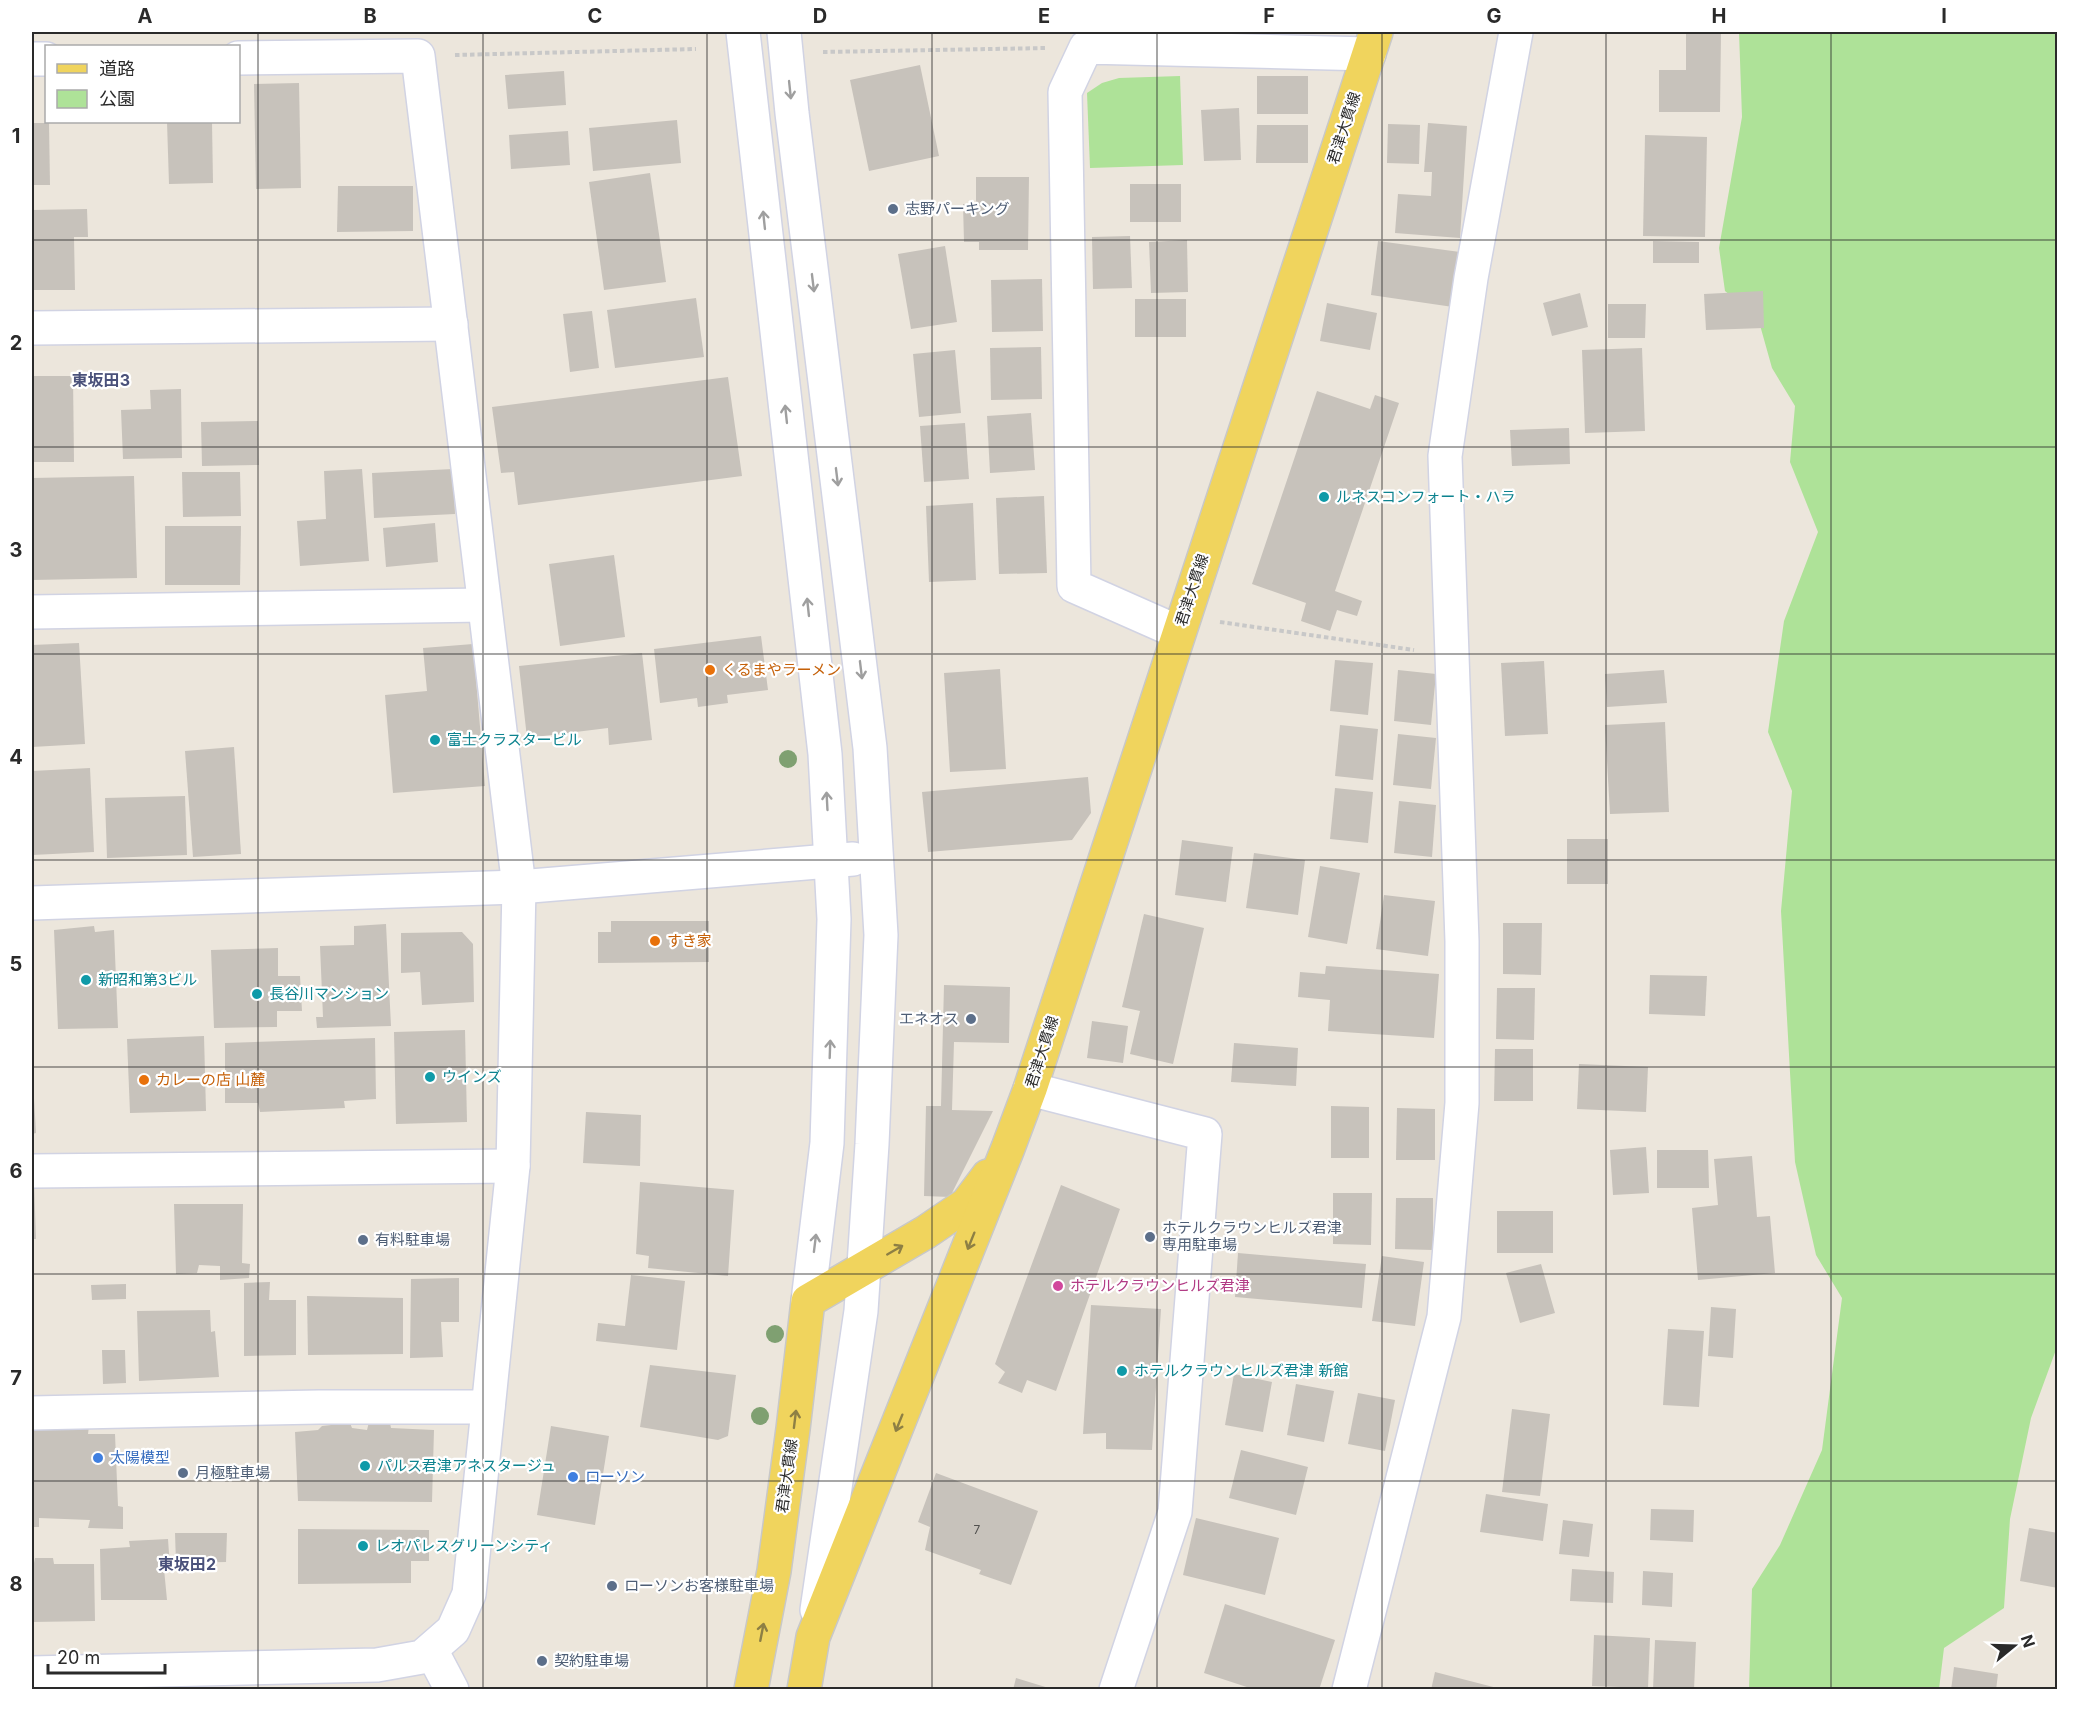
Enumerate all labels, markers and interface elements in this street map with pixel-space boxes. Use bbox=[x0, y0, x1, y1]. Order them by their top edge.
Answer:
text: A bbox=[138, 4, 153, 28]
text: B bbox=[363, 4, 377, 28]
text: C bbox=[588, 4, 602, 28]
text: D bbox=[813, 4, 827, 28]
text: E bbox=[1038, 4, 1050, 28]
text: F bbox=[1263, 4, 1275, 28]
text: G bbox=[1486, 4, 1502, 28]
text: H bbox=[1712, 4, 1726, 28]
text: I bbox=[1941, 4, 1947, 28]
legend bbox=[45, 45, 240, 123]
text: 道路 bbox=[99, 58, 135, 79]
one-way arrow bbox=[785, 79, 796, 99]
text: 公園 bbox=[99, 88, 135, 109]
street label: 君津大貫線 bbox=[1323, 89, 1364, 166]
text: 1 bbox=[12, 124, 20, 148]
place label: 志野パーキング bbox=[905, 199, 1010, 218]
marker: 志野パーキング bbox=[886, 202, 900, 216]
one-way arrow bbox=[759, 211, 770, 230]
one-way arrow bbox=[808, 273, 819, 293]
text: 2 bbox=[10, 331, 22, 355]
district label: 東坂田3 bbox=[72, 370, 130, 390]
one-way arrow bbox=[781, 404, 792, 424]
one-way arrow bbox=[832, 466, 843, 486]
place label: ルネスコンフォート・ハラ bbox=[1336, 487, 1516, 506]
marker: ルネスコンフォート・ハラ bbox=[1317, 490, 1331, 504]
text: 3 bbox=[10, 538, 22, 562]
street label: 君津大貫線 bbox=[1171, 551, 1212, 628]
one-way arrow bbox=[802, 598, 813, 618]
place label: くるまやラーメン bbox=[722, 660, 841, 679]
one-way arrow bbox=[856, 660, 867, 680]
marker: くるまやラーメン bbox=[703, 663, 717, 677]
place label: 富士クラスタービル bbox=[447, 730, 582, 749]
marker: 富士クラスタービル bbox=[428, 733, 442, 747]
text: 4 bbox=[9, 745, 23, 769]
one-way arrow bbox=[822, 792, 833, 812]
place label: すき家 bbox=[667, 931, 712, 950]
marker: すき家 bbox=[648, 934, 662, 948]
text: 5 bbox=[10, 952, 22, 976]
place label: 新昭和第3ビル bbox=[98, 970, 197, 989]
marker: 新昭和第3ビル bbox=[79, 973, 93, 987]
place label: 長谷川マンション bbox=[269, 984, 389, 1003]
marker: 長谷川マンション bbox=[250, 987, 264, 1001]
place label: エネオス bbox=[899, 1009, 959, 1028]
marker: エネオス bbox=[964, 1012, 978, 1026]
street label: 君津大貫線 bbox=[1021, 1013, 1062, 1090]
one-way arrow bbox=[825, 1039, 836, 1059]
place label: ウインズ bbox=[442, 1067, 502, 1086]
place label: カレーの店 山麓 bbox=[156, 1070, 265, 1089]
marker: ウインズ bbox=[423, 1070, 437, 1084]
marker: カレーの店 山麓 bbox=[137, 1073, 151, 1087]
text: 6 bbox=[10, 1159, 23, 1183]
place label: ホテルクラウンヒルズ君津 専用駐車場 bbox=[1162, 1218, 1342, 1254]
place label: 有料駐車場 bbox=[375, 1230, 450, 1249]
marker: ホテルクラウンヒルズ君津 専用駐車場 bbox=[1143, 1230, 1157, 1244]
one-way arrow bbox=[965, 1232, 976, 1250]
marker: 有料駐車場 bbox=[356, 1233, 370, 1247]
one-way arrow bbox=[810, 1233, 821, 1253]
one-way arrow bbox=[886, 1244, 903, 1256]
place label: ホテルクラウンヒルズ君津 bbox=[1070, 1276, 1250, 1295]
marker: ホテルクラウンヒルズ君津 bbox=[1051, 1279, 1065, 1293]
place label: ホテルクラウンヒルズ君津 新館 bbox=[1134, 1361, 1348, 1380]
marker: ホテルクラウンヒルズ君津 新館 bbox=[1115, 1364, 1129, 1378]
text: 7 bbox=[10, 1366, 22, 1390]
one-way arrow bbox=[790, 1409, 801, 1429]
one-way arrow bbox=[893, 1413, 904, 1431]
street label: 君津大貫線 bbox=[772, 1437, 801, 1514]
place label: 太陽模型 bbox=[110, 1448, 170, 1467]
marker: 太陽模型 bbox=[91, 1451, 105, 1465]
place label: パルス君津アネスタージュ bbox=[377, 1456, 556, 1475]
marker: パルス君津アネスタージュ bbox=[358, 1459, 372, 1473]
place label: 月極駐車場 bbox=[195, 1463, 270, 1482]
marker: 月極駐車場 bbox=[176, 1466, 190, 1480]
place label: ローソン bbox=[585, 1467, 645, 1486]
marker: ローソン bbox=[566, 1470, 580, 1484]
house number: 7 bbox=[974, 1522, 981, 1537]
place label: レオパレスグリーンシティ bbox=[375, 1536, 553, 1555]
marker: レオパレスグリーンシティ bbox=[356, 1539, 370, 1553]
district label: 東坂田2 bbox=[158, 1554, 216, 1574]
text: 8 bbox=[9, 1572, 23, 1596]
place label: ローソンお客様駐車場 bbox=[624, 1576, 774, 1595]
marker: ローソンお客様駐車場 bbox=[605, 1579, 619, 1593]
north arrow bbox=[1984, 1616, 2044, 1676]
one-way arrow bbox=[757, 1623, 768, 1642]
text: N bbox=[2017, 1632, 2040, 1650]
scale bar bbox=[48, 1637, 165, 1675]
text: 20 m bbox=[57, 1647, 100, 1668]
place label: 契約駐車場 bbox=[554, 1651, 629, 1670]
marker: 契約駐車場 bbox=[535, 1654, 549, 1668]

